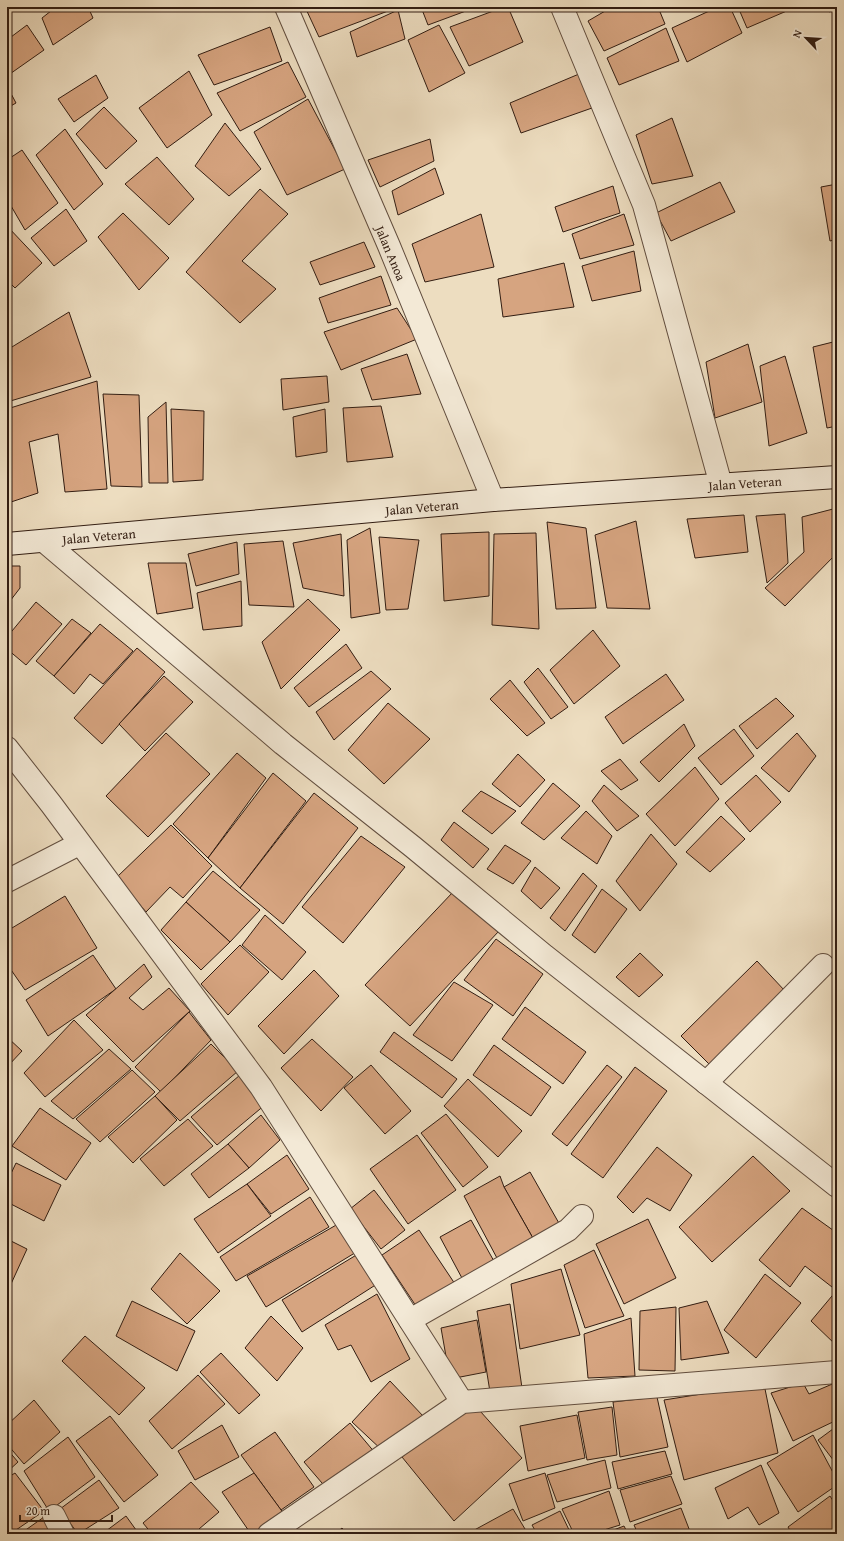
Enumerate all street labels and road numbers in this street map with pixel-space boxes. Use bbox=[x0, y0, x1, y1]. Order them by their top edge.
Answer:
street label: Jalan Anoa bbox=[370, 221, 411, 284]
street label: Jalan Veteran bbox=[706, 471, 783, 496]
street label: Jalan Veteran bbox=[383, 495, 460, 520]
street label: Jalan Veteran bbox=[60, 524, 137, 549]

